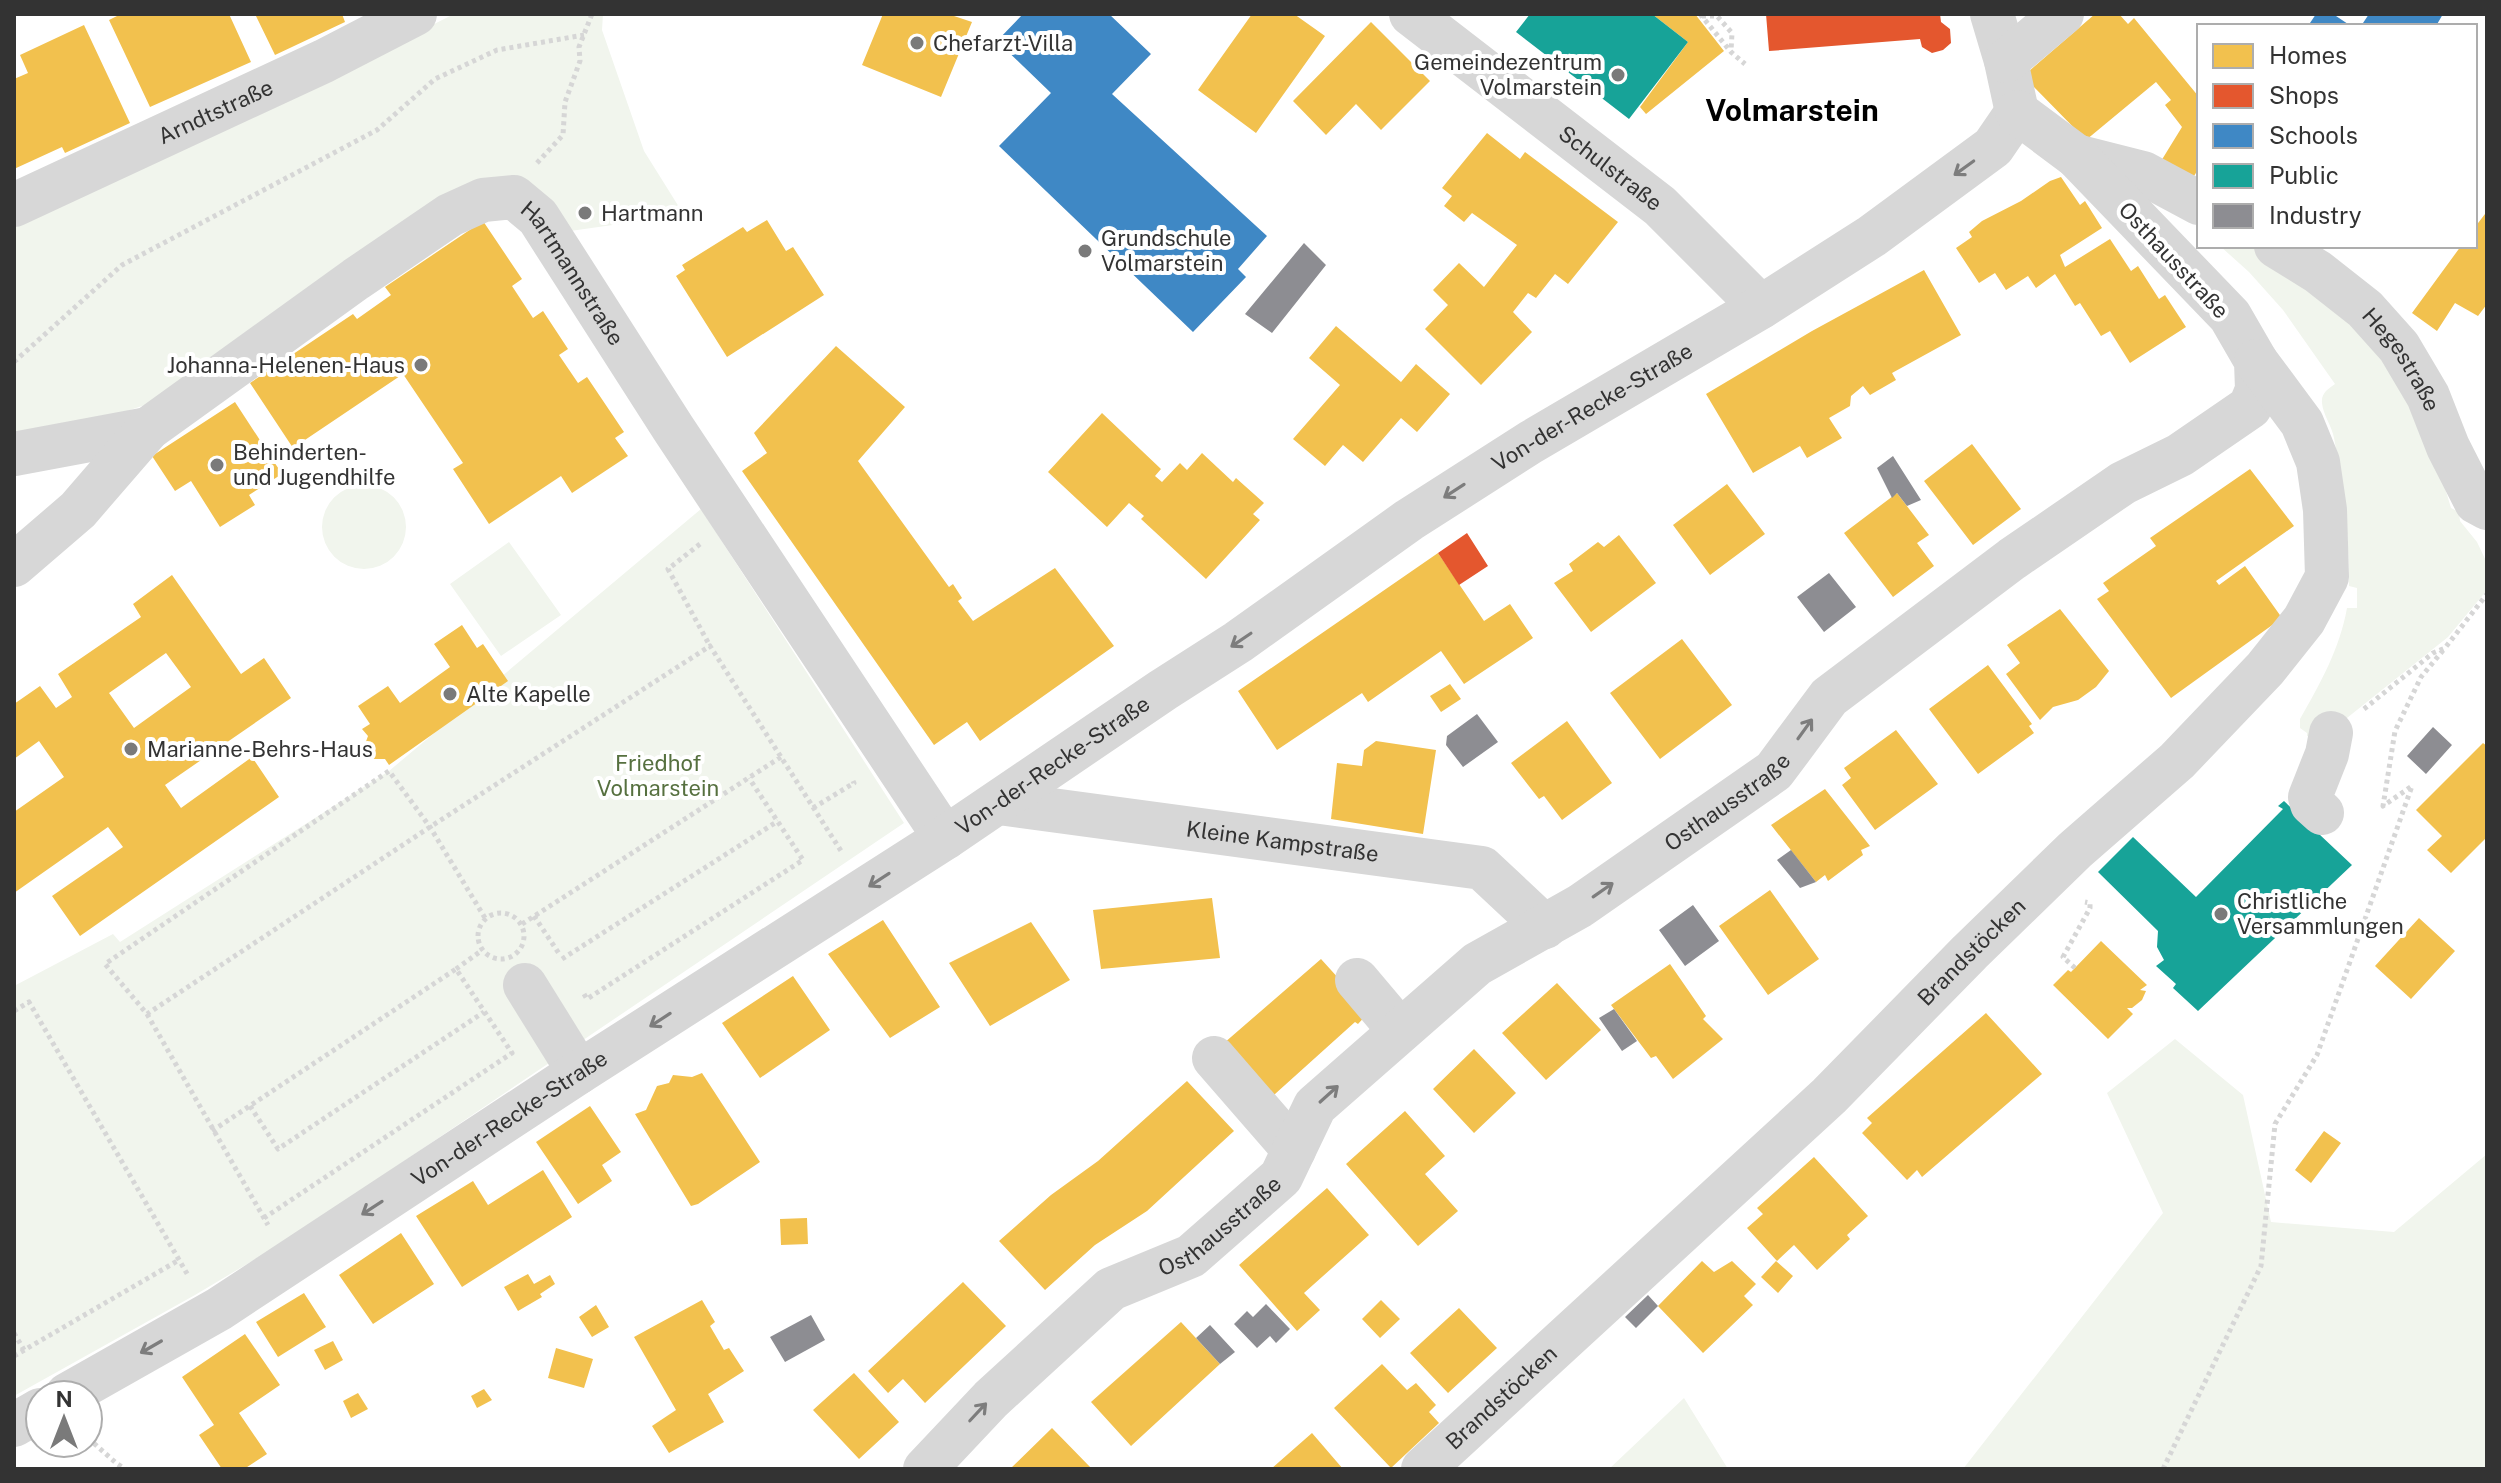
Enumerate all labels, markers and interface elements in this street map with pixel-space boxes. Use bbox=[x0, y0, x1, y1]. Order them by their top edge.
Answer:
legend bbox=[2197, 24, 2477, 248]
place label: Chefarzt-Villa bbox=[933, 30, 1073, 56]
marker: Chefarzt-Villa bbox=[908, 34, 926, 52]
text: Homes bbox=[2269, 41, 2347, 69]
place label: Gemeindezentrum Volmarstein bbox=[1414, 49, 1602, 100]
marker: Gemeindezentrum Volmarstein bbox=[1609, 66, 1627, 84]
street label: Arndtstraße bbox=[154, 74, 277, 149]
text: Shops bbox=[2269, 81, 2339, 109]
district label: Volmarstein bbox=[1705, 92, 1879, 128]
street label: Schulstraße bbox=[1554, 120, 1668, 216]
text: Schools bbox=[2269, 121, 2358, 149]
one-way arrow bbox=[1954, 159, 1975, 176]
text: Public bbox=[2269, 161, 2339, 189]
street label: Hartmannstraße bbox=[516, 195, 630, 350]
street label: Osthausstraße bbox=[2114, 197, 2234, 323]
place label: Hartmann bbox=[601, 200, 703, 226]
text: Industry bbox=[2269, 201, 2362, 229]
marker: Hartmann bbox=[576, 204, 594, 222]
place label: Grundschule Volmarstein bbox=[1101, 225, 1232, 276]
marker: Grundschule Volmarstein bbox=[1076, 242, 1094, 260]
street label: Hegestraße bbox=[2357, 302, 2446, 415]
street label: Von-der-Recke-Straße bbox=[1487, 337, 1697, 477]
place label: Johanna-Helenen-Haus bbox=[167, 352, 405, 378]
marker: Johanna-Helenen-Haus bbox=[412, 356, 430, 374]
place label: Behinderten- und Jugendhilfe bbox=[233, 439, 396, 490]
marker: Behinderten- und Jugendhilfe bbox=[208, 456, 226, 474]
one-way arrow bbox=[1443, 484, 1466, 500]
one-way arrow bbox=[1230, 632, 1252, 648]
place label: Alte Kapelle bbox=[466, 681, 591, 707]
marker: Alte Kapelle bbox=[441, 685, 459, 703]
street label: Von-der-Recke-Straße bbox=[951, 690, 1154, 840]
one-way arrow bbox=[1796, 719, 1813, 740]
place label: Marianne-Behrs-Haus bbox=[147, 736, 373, 762]
marker: Marianne-Behrs-Haus bbox=[122, 740, 140, 758]
street label: Osthausstraße bbox=[1659, 748, 1796, 856]
park label: Friedhof Volmarstein bbox=[597, 750, 719, 801]
street label: Kleine Kampstraße bbox=[1185, 815, 1380, 867]
one-way arrow bbox=[868, 872, 891, 888]
one-way arrow bbox=[1592, 882, 1614, 898]
place label: Christliche Versammlungen bbox=[2237, 888, 2404, 939]
street label: Brandstöcken bbox=[1912, 893, 2031, 1011]
marker: Christliche Versammlungen bbox=[2212, 905, 2230, 923]
one-way arrow bbox=[649, 1012, 672, 1028]
street label: Von-der-Recke-Straße bbox=[406, 1044, 612, 1192]
one-way arrow bbox=[1318, 1086, 1338, 1104]
street label: Osthausstraße bbox=[1154, 1170, 1286, 1281]
one-way arrow bbox=[361, 1200, 384, 1216]
one-way arrow bbox=[140, 1340, 163, 1356]
street label: Brandstöcken bbox=[1440, 1340, 1562, 1455]
north arrow bbox=[24, 1379, 104, 1459]
text: N bbox=[55, 1386, 73, 1412]
one-way arrow bbox=[969, 1402, 988, 1422]

